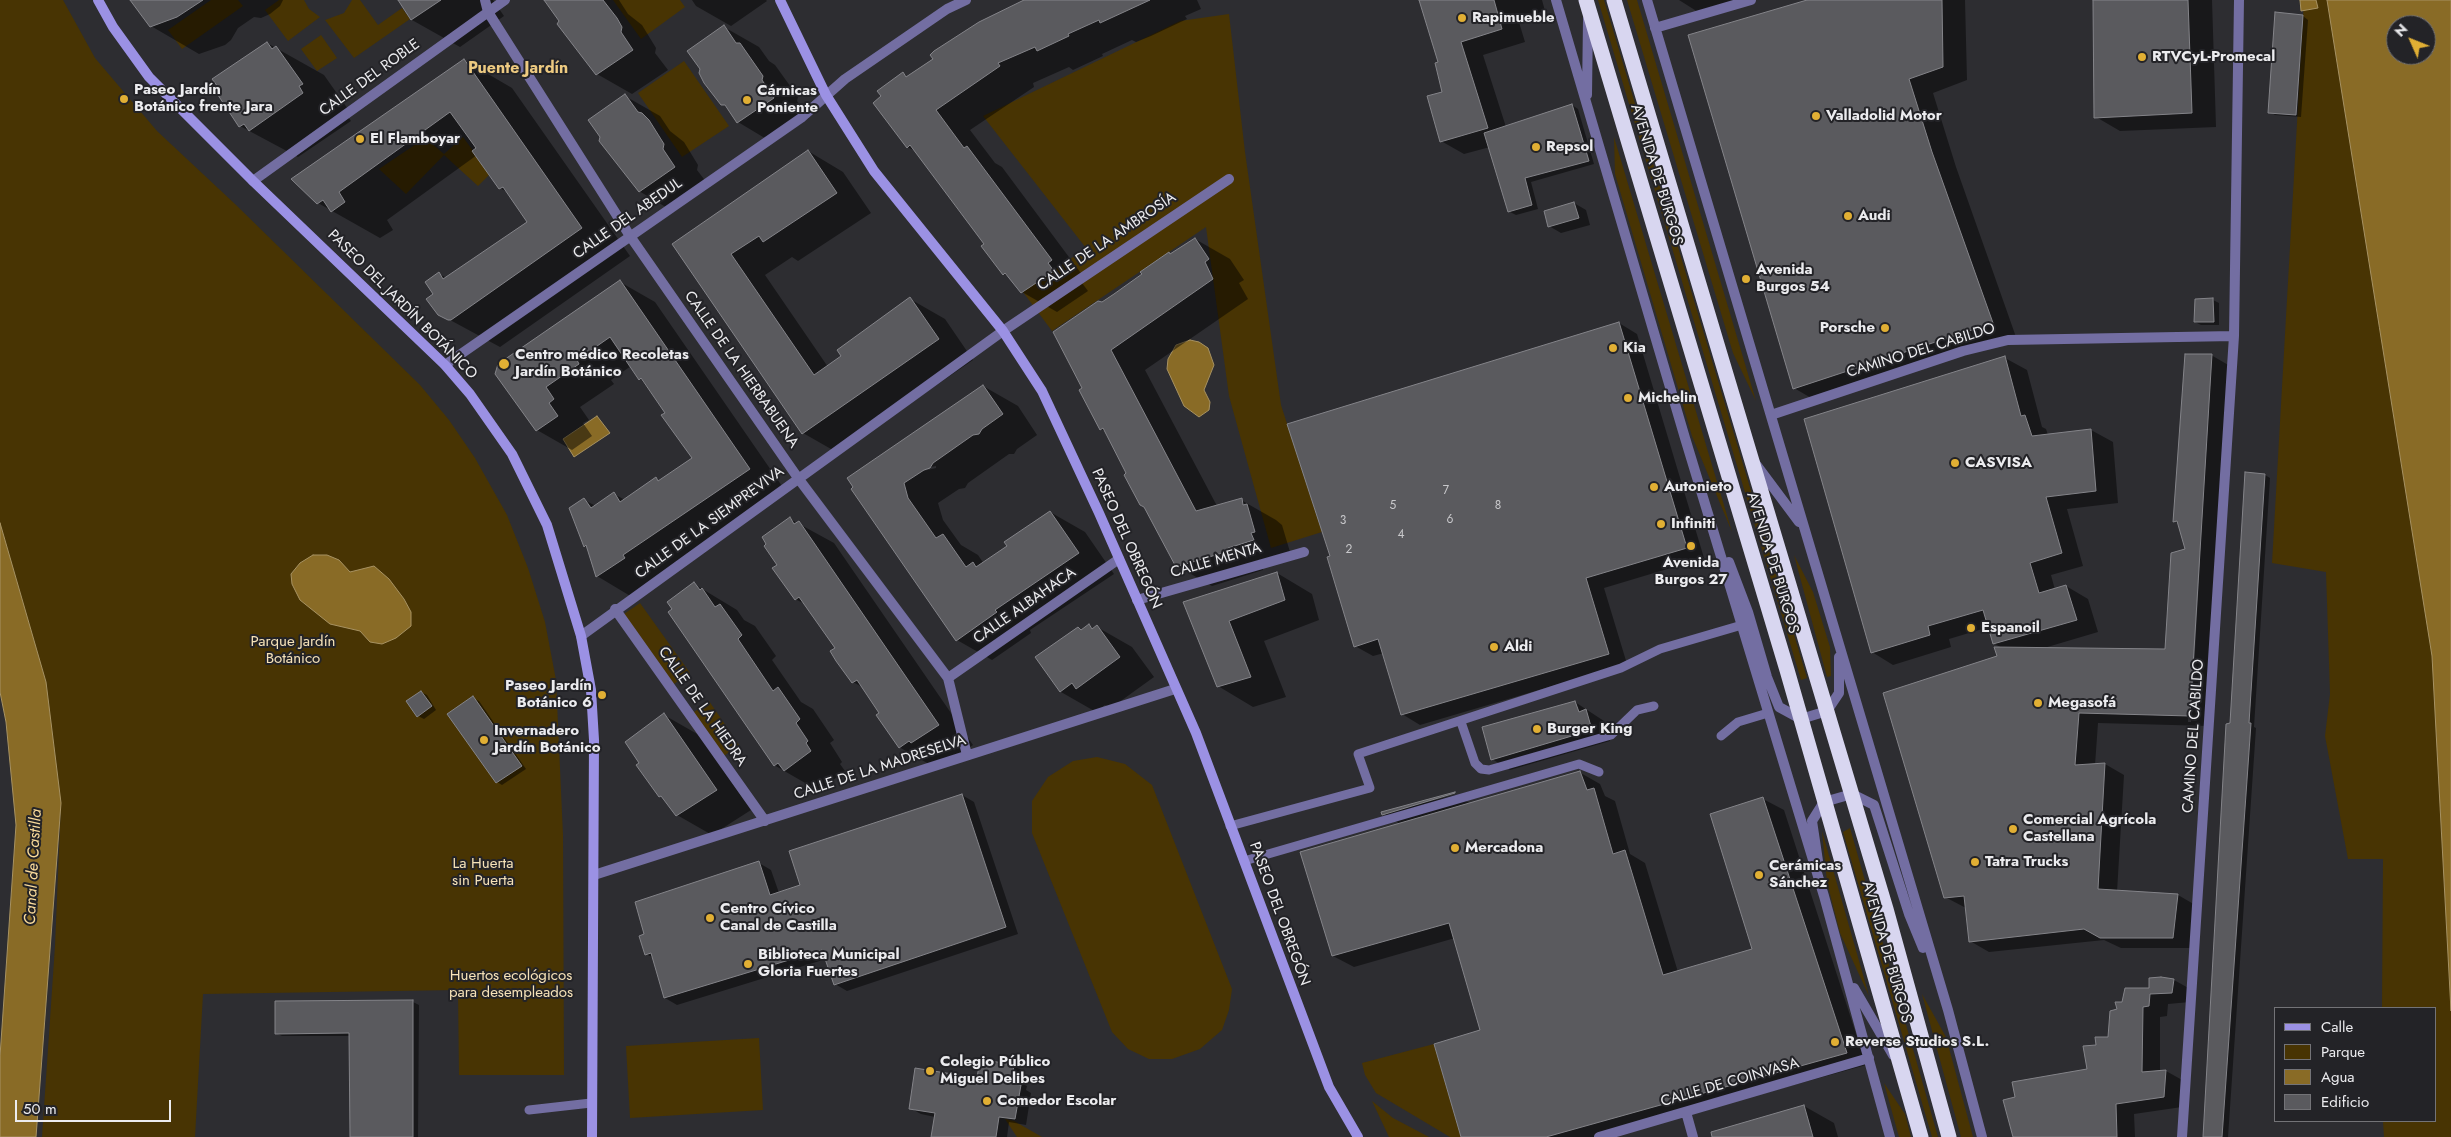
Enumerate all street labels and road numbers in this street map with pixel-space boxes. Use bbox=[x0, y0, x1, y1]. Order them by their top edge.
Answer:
street label: CALLE DEL ROBLE bbox=[316, 36, 424, 120]
street label: AVENIDA DE BURGOS bbox=[1626, 102, 1686, 248]
street label: CALLE DEL ABEDUL bbox=[570, 175, 686, 263]
street label: CALLE DE LA AMBROSÍA bbox=[1034, 189, 1180, 295]
street label: PASEO DEL JARDÍN BOTÁNICO bbox=[323, 226, 481, 384]
street label: CALLE DE LA HIERBABUENA bbox=[680, 288, 802, 452]
street label: CAMINO DEL CABILDO bbox=[1845, 320, 1997, 382]
street label: CALLE DE LA SIEMPREVIVA bbox=[632, 463, 788, 583]
street label: PASEO DEL OBREGÓN bbox=[1087, 466, 1165, 612]
street label: AVENIDA DE BURGOS bbox=[1742, 490, 1802, 636]
street label: CALLE MENTA bbox=[1169, 539, 1263, 583]
street label: CALLE ALBAHACA bbox=[970, 564, 1080, 648]
street label: CALLE DE LA HIEDRA bbox=[654, 644, 750, 770]
street label: CAMINO DEL CABILDO bbox=[2180, 658, 2208, 814]
street label: CALLE DE LA MADRESELVA bbox=[792, 732, 968, 804]
street label: PASEO DEL OBREGÓN bbox=[1245, 840, 1313, 988]
street label: AVENIDA DE BURGOS bbox=[1857, 879, 1915, 1025]
street label: CALLE DE COINVASA bbox=[1659, 1055, 1801, 1111]

